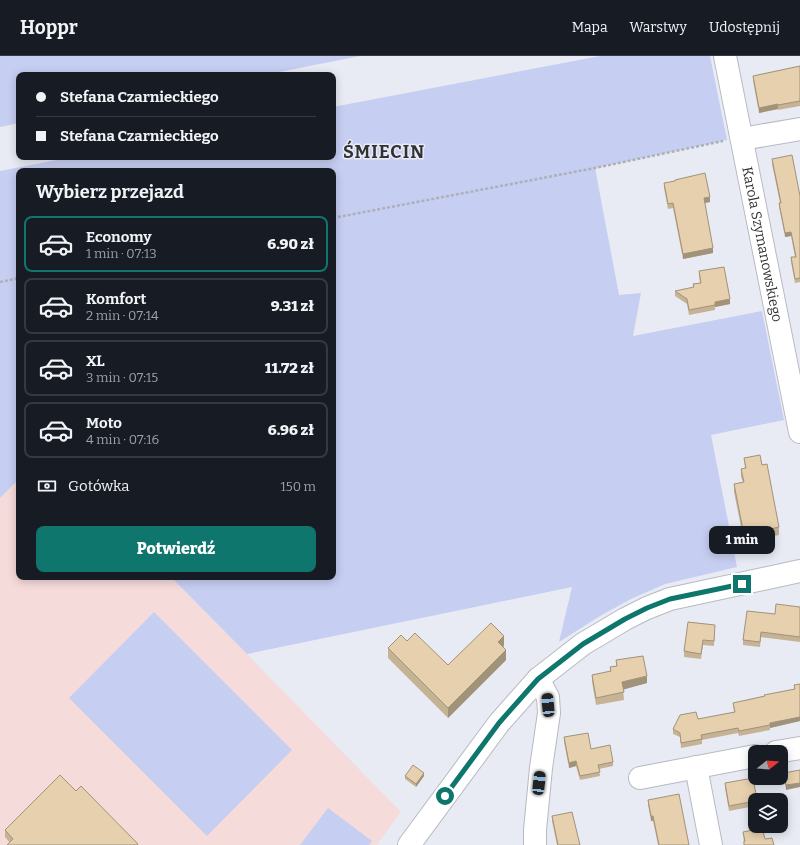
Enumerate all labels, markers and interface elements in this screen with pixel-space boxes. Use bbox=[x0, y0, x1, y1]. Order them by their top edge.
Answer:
text: Hoppr bbox=[20, 16, 78, 39]
text: Mapa bbox=[572, 19, 608, 36]
text: Warstwy bbox=[630, 19, 687, 36]
text: Udostępnij bbox=[709, 19, 780, 36]
text: Stefana Czarnieckiego bbox=[60, 88, 219, 106]
text: Stefana Czarnieckiego bbox=[60, 127, 219, 145]
district label: ŚMIECIN bbox=[343, 140, 425, 163]
street label: Karola Szymanowskiego bbox=[738, 165, 786, 324]
text: Wybierz przejazd bbox=[36, 181, 184, 203]
icon: car bbox=[38, 226, 74, 262]
text: Economy bbox=[86, 228, 152, 246]
text: 6.90 zł bbox=[267, 235, 314, 253]
text: 1 min · 07:13 bbox=[86, 246, 157, 261]
icon: car bbox=[38, 288, 74, 324]
text: Komfort bbox=[86, 290, 146, 308]
text: 9.31 zł bbox=[271, 297, 314, 315]
text: 2 min · 07:14 bbox=[86, 308, 159, 323]
icon: car bbox=[38, 350, 74, 386]
text: XL bbox=[86, 352, 105, 370]
text: 11.72 zł bbox=[265, 359, 314, 377]
text: 3 min · 07:15 bbox=[86, 370, 158, 385]
icon: car bbox=[38, 412, 74, 448]
text: Moto bbox=[86, 414, 122, 432]
text: 6.96 zł bbox=[268, 421, 314, 439]
text: 4 min · 07:16 bbox=[86, 432, 159, 447]
icon: cash bbox=[36, 475, 58, 497]
text: Gotówka bbox=[68, 477, 129, 495]
text: 150 m bbox=[280, 479, 316, 494]
button: Potwierdź bbox=[36, 526, 316, 572]
callout: 1 min bbox=[709, 526, 775, 554]
text: 1 min bbox=[725, 532, 759, 547]
route end bbox=[733, 575, 751, 593]
car bbox=[541, 693, 555, 717]
north arrow bbox=[748, 745, 788, 785]
map controls bbox=[748, 745, 788, 833]
car bbox=[532, 770, 546, 796]
route start bbox=[436, 787, 454, 805]
button: layers bbox=[748, 793, 788, 833]

